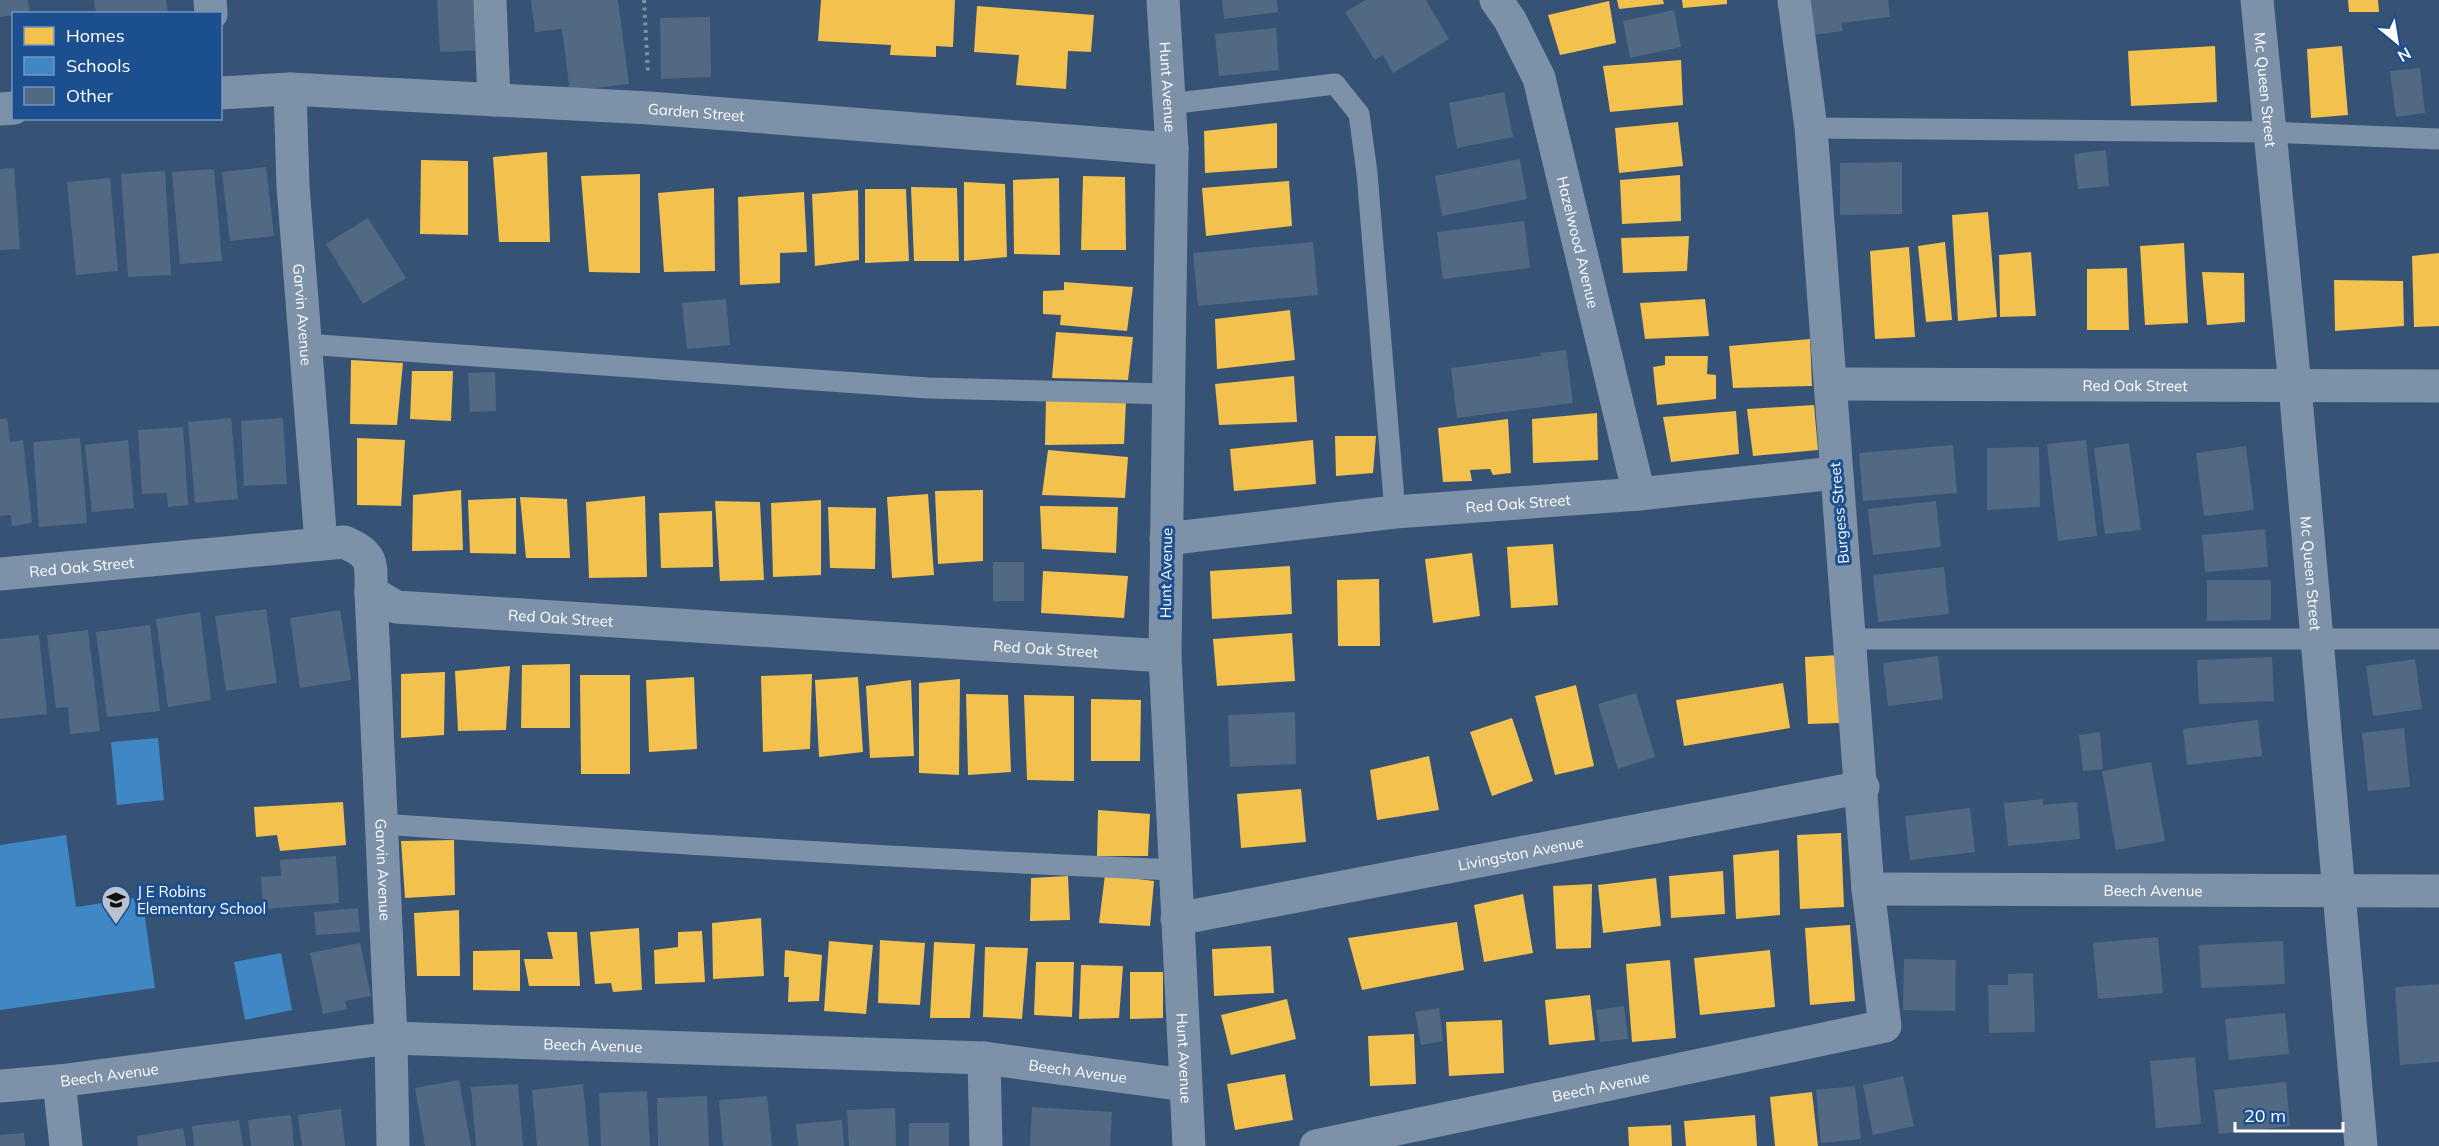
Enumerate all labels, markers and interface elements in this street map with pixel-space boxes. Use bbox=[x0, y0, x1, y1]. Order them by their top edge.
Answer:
legend bbox=[12, 12, 222, 120]
north arrow bbox=[2367, 12, 2427, 72]
text: Homes bbox=[66, 24, 125, 47]
street label: Mc Queen Street bbox=[2251, 31, 2281, 148]
street label: Hunt Avenue bbox=[1156, 41, 1180, 133]
text: N bbox=[2394, 43, 2415, 67]
text: Schools bbox=[66, 54, 131, 77]
text: Other bbox=[66, 84, 114, 107]
street label: Garden Street bbox=[647, 98, 745, 125]
street label: Hazelwood Avenue bbox=[1553, 174, 1603, 310]
street label: Garvin Avenue bbox=[290, 263, 317, 366]
street label: Red Oak Street bbox=[2082, 375, 2188, 395]
street label: Burgess Street bbox=[1825, 462, 1853, 564]
street label: Red Oak Street bbox=[1465, 490, 1571, 516]
street label: Mc Queen Street bbox=[2297, 515, 2326, 632]
street label: Hunt Avenue bbox=[1156, 528, 1176, 618]
street label: Red Oak Street bbox=[28, 552, 135, 581]
street label: Red Oak Street bbox=[508, 605, 614, 630]
street label: Red Oak Street bbox=[993, 636, 1099, 661]
street label: Garvin Avenue bbox=[372, 818, 395, 921]
street label: Livingston Avenue bbox=[1456, 832, 1585, 874]
street label: Beech Avenue bbox=[2103, 880, 2203, 900]
place label: J E Robins Elementary School bbox=[137, 882, 266, 918]
school or university icon: J E Robins Elementary School bbox=[100, 884, 132, 926]
street label: Hunt Avenue bbox=[1173, 1013, 1196, 1104]
street label: Beech Avenue bbox=[543, 1034, 643, 1056]
street label: Beech Avenue bbox=[1028, 1055, 1128, 1087]
street label: Beech Avenue bbox=[59, 1059, 160, 1090]
street label: Beech Avenue bbox=[1550, 1066, 1651, 1105]
scale bar bbox=[2235, 1095, 2343, 1133]
text: 20 m bbox=[2244, 1104, 2286, 1127]

